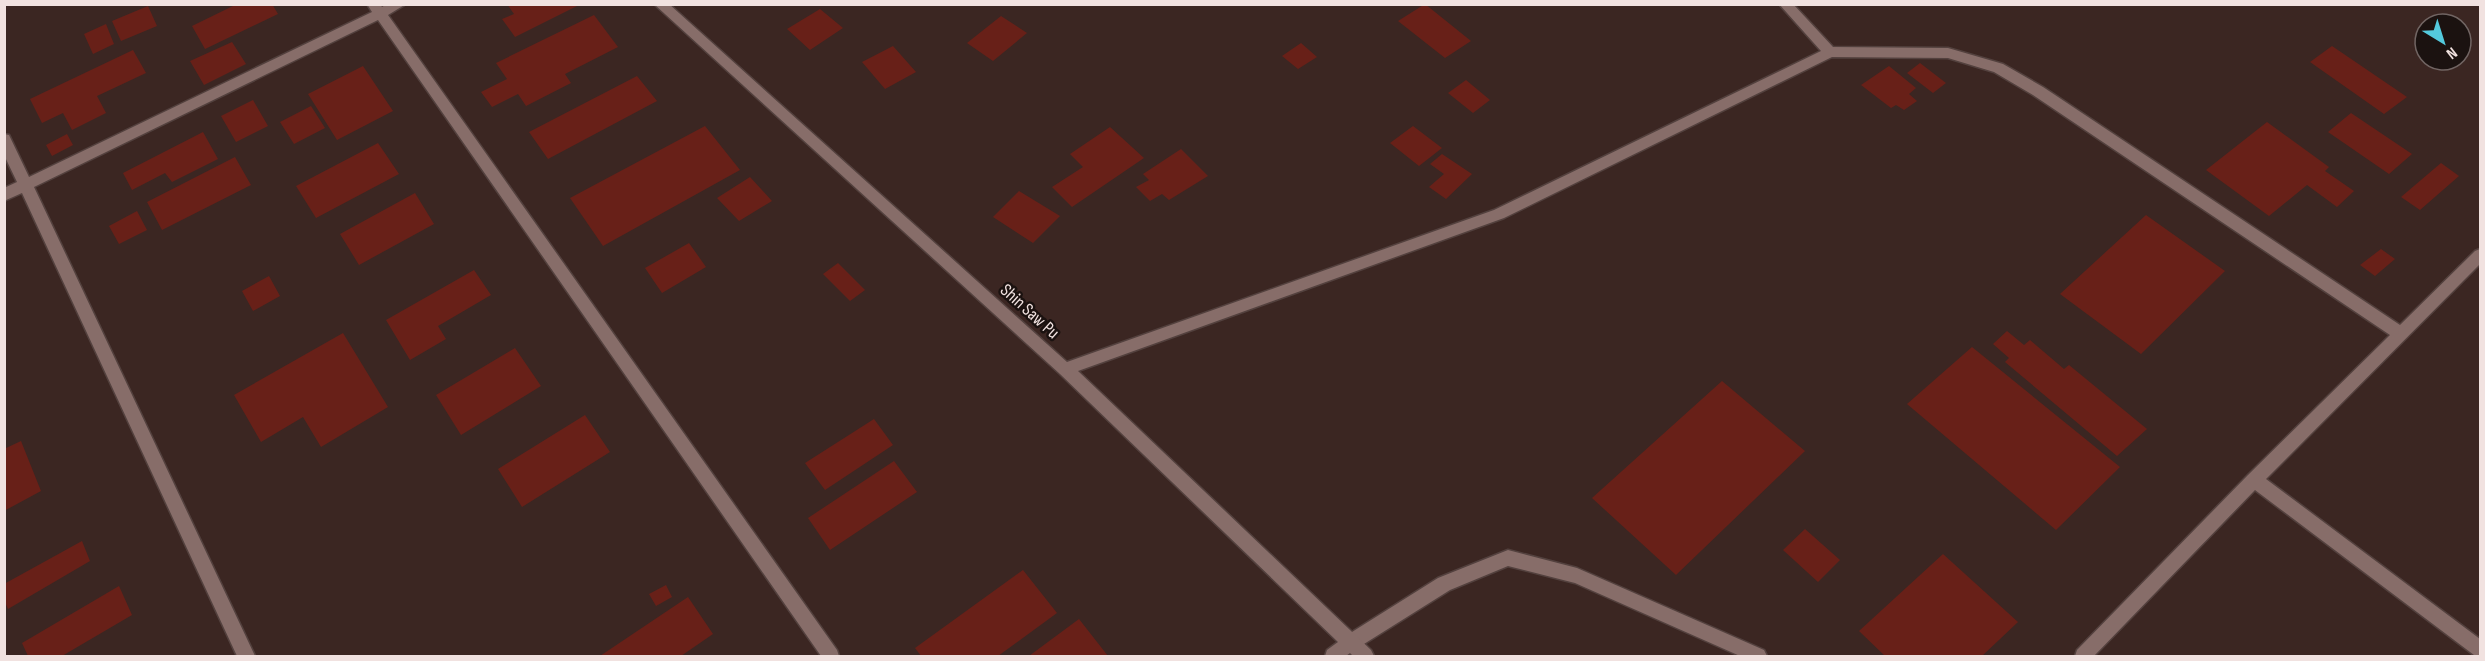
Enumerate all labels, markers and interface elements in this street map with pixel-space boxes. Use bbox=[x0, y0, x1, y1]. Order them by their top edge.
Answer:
north arrow bbox=[2413, 12, 2473, 72]
text: N bbox=[2442, 43, 2461, 63]
street label: Shin Saw Pu bbox=[996, 279, 1063, 343]

